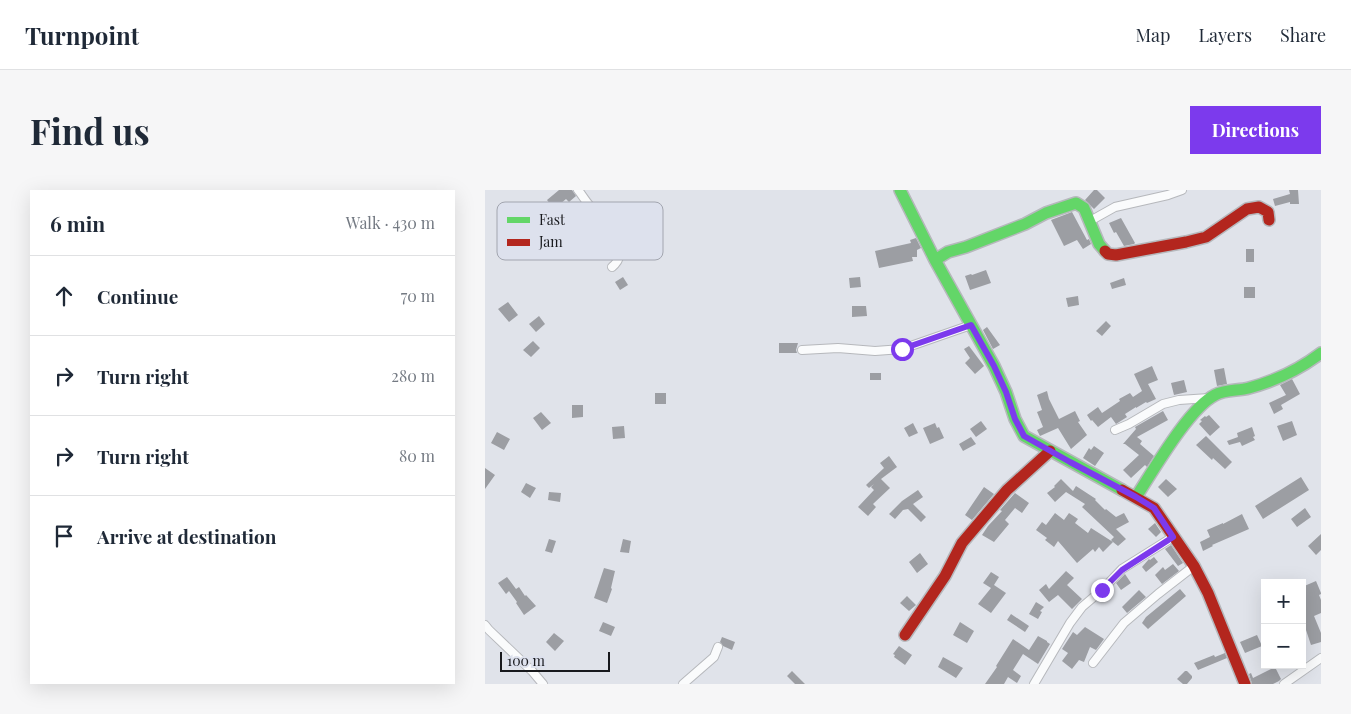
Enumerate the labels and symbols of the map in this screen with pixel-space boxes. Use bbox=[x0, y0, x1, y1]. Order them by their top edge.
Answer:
legend bbox=[497, 202, 663, 260]
text: Fast bbox=[539, 210, 566, 229]
text: Jam bbox=[538, 232, 563, 251]
route start bbox=[891, 338, 914, 361]
route end bbox=[1091, 579, 1114, 602]
scale bar bbox=[500, 649, 610, 672]

